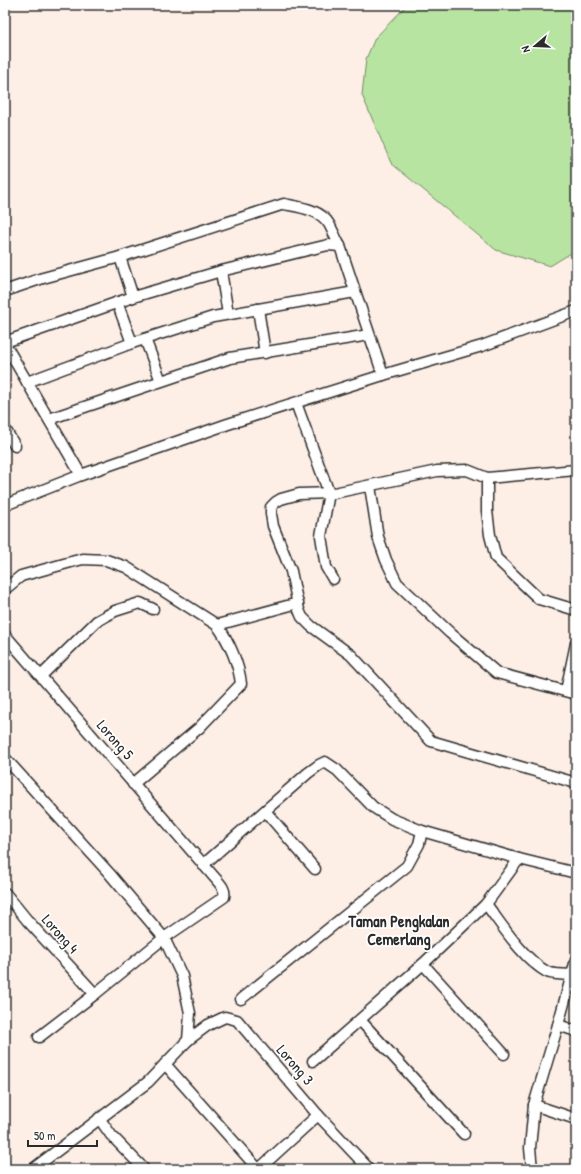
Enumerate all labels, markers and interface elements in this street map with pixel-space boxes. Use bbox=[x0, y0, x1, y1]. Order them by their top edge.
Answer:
north arrow bbox=[515, 26, 555, 66]
text: N bbox=[518, 44, 533, 54]
street label: Lorong 5 bbox=[92, 715, 139, 765]
street label: Lorong 4 bbox=[37, 910, 84, 958]
district label: Taman Pengkalan Cemerlang bbox=[348, 910, 449, 951]
street label: Lorong 3 bbox=[272, 1040, 319, 1090]
scale bar bbox=[28, 1122, 97, 1148]
text: 50 m bbox=[34, 1127, 55, 1144]

